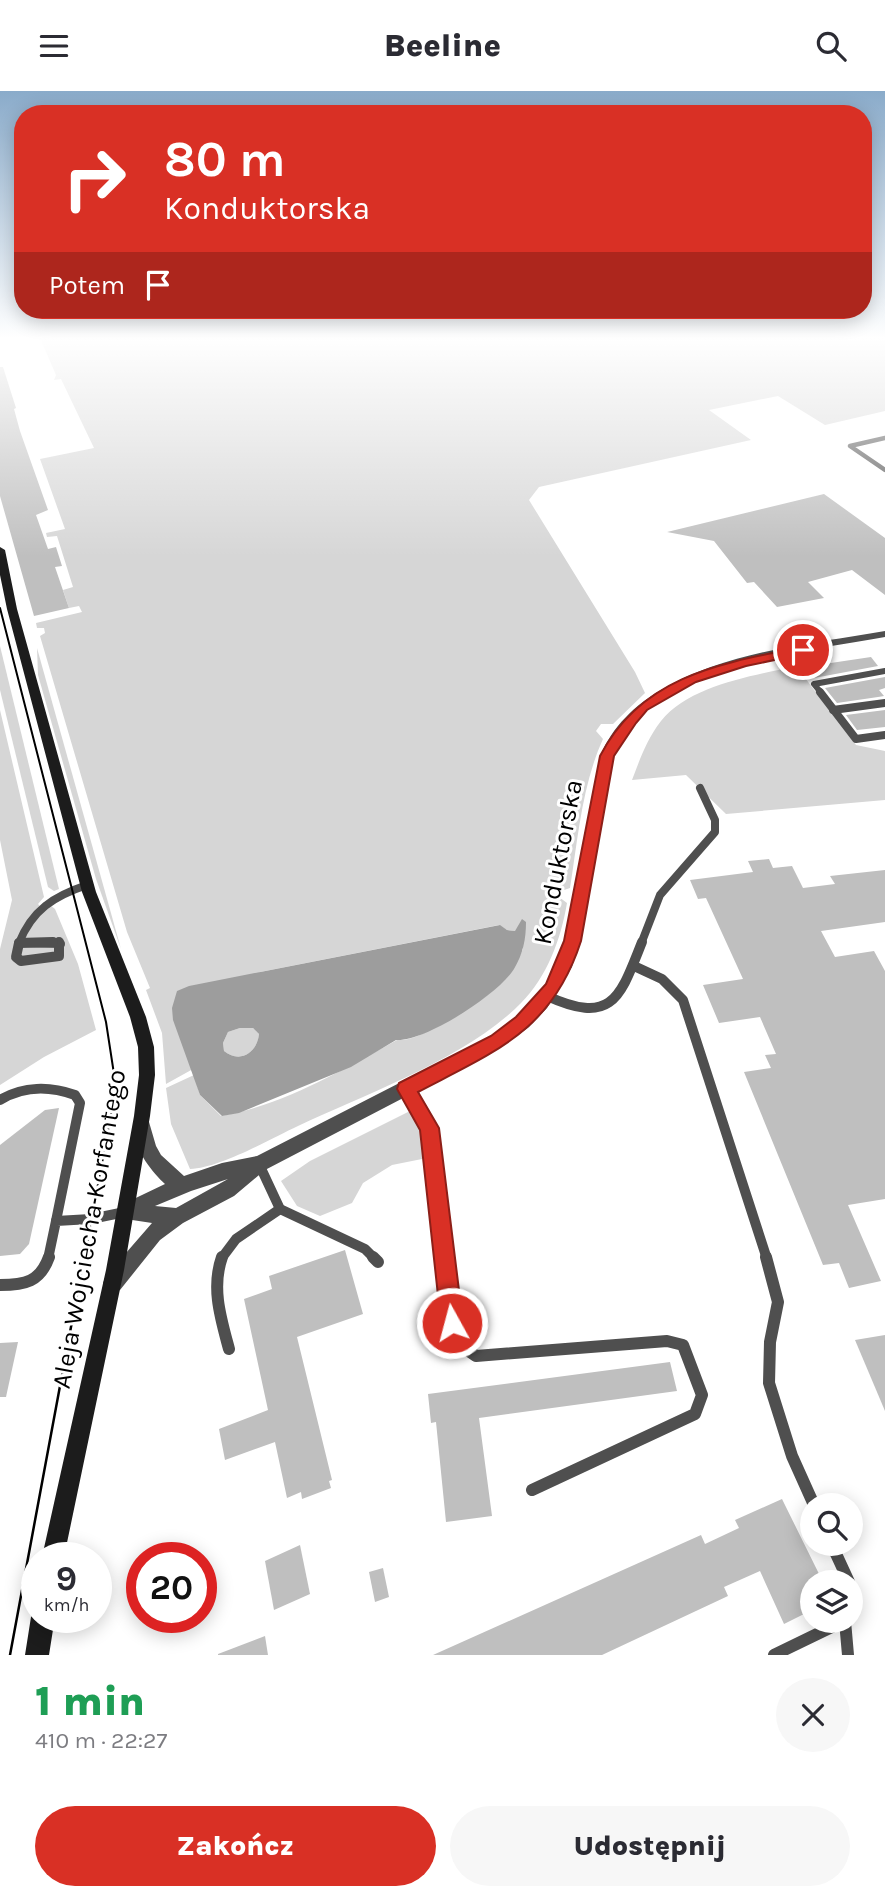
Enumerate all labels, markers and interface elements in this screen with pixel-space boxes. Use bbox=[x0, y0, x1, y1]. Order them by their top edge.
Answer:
icon: menu bbox=[35, 27, 73, 65]
text: Beeline bbox=[384, 27, 501, 64]
icon: search bbox=[812, 27, 850, 65]
text: 80 m bbox=[164, 131, 286, 188]
icon: right bbox=[49, 133, 140, 224]
text: Konduktorska bbox=[164, 190, 370, 227]
icon: arrive bbox=[139, 266, 177, 304]
text: Potem bbox=[49, 270, 125, 301]
pin bbox=[773, 620, 833, 680]
icon: arrive bbox=[784, 631, 822, 669]
street label: Konduktorska bbox=[527, 777, 589, 947]
street label: Aleja Wojciecha Korfantego bbox=[46, 1067, 132, 1391]
position arrow bbox=[415, 1286, 489, 1360]
map controls bbox=[800, 1493, 863, 1633]
button: search bbox=[800, 1493, 863, 1556]
speed limit sign: 20 bbox=[126, 1542, 217, 1633]
text: 9 bbox=[56, 1558, 77, 1599]
button: layers bbox=[800, 1570, 863, 1633]
text: km/h bbox=[44, 1594, 89, 1616]
text: 1 min bbox=[35, 1676, 145, 1726]
button: close bbox=[776, 1678, 850, 1752]
text: 410 m · 22:27 bbox=[35, 1727, 167, 1754]
button: Zakończ bbox=[35, 1806, 436, 1886]
button: Udostępnij bbox=[450, 1806, 850, 1886]

